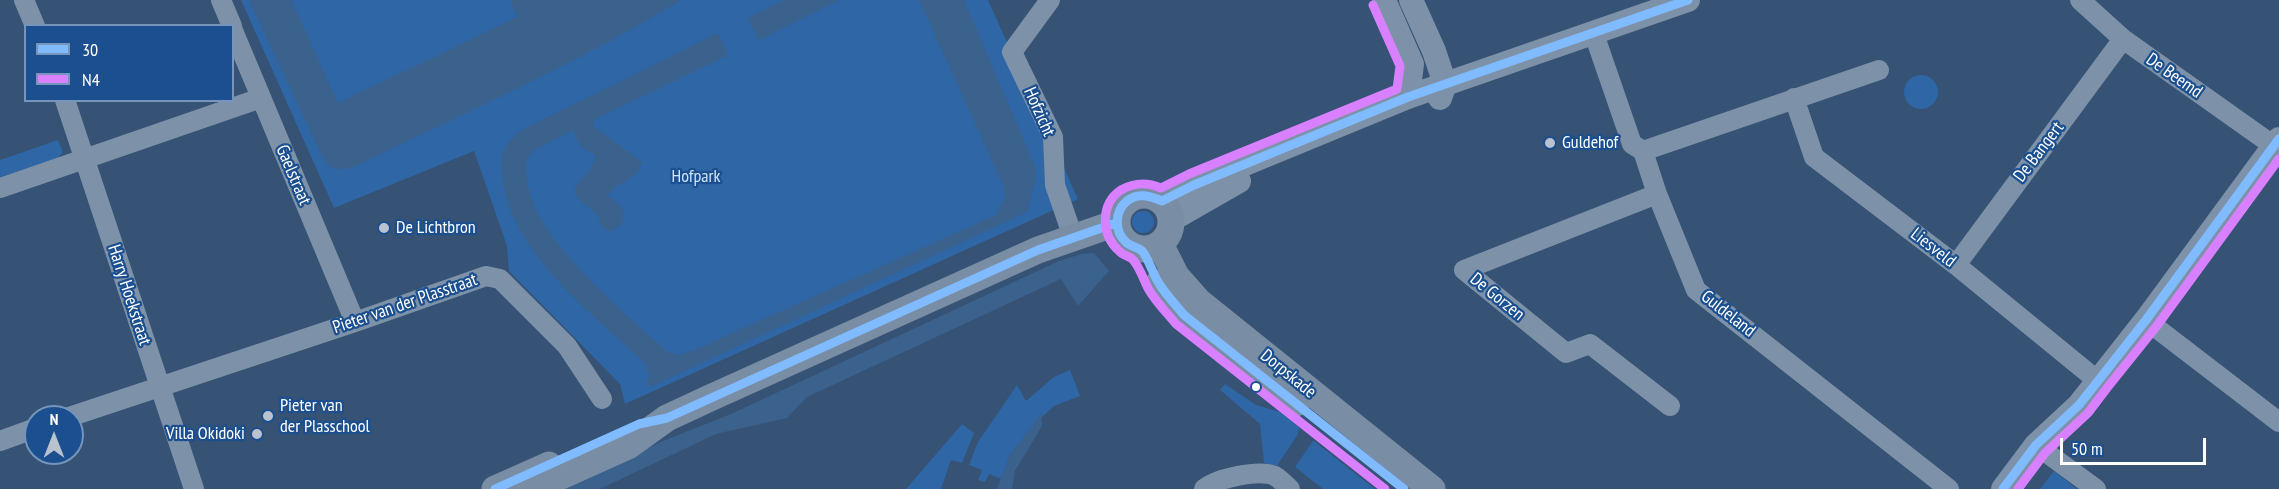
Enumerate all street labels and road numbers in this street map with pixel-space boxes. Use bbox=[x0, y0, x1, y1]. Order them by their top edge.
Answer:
street label: De Beemd bbox=[2142, 49, 2206, 103]
street label: Hofzicht bbox=[1019, 84, 1059, 140]
street label: De Bangert bbox=[2009, 118, 2069, 186]
street label: Gaelstraat bbox=[271, 142, 315, 208]
street label: Liesveld bbox=[1906, 224, 1960, 272]
street label: Harry Hoekstraat bbox=[103, 242, 155, 348]
street label: Pieter van der Plasstraat bbox=[330, 269, 480, 339]
street label: De Gorzen bbox=[1465, 269, 1529, 325]
street label: Guldeland bbox=[1696, 286, 1760, 342]
street label: Dorpskade bbox=[1256, 345, 1320, 403]

